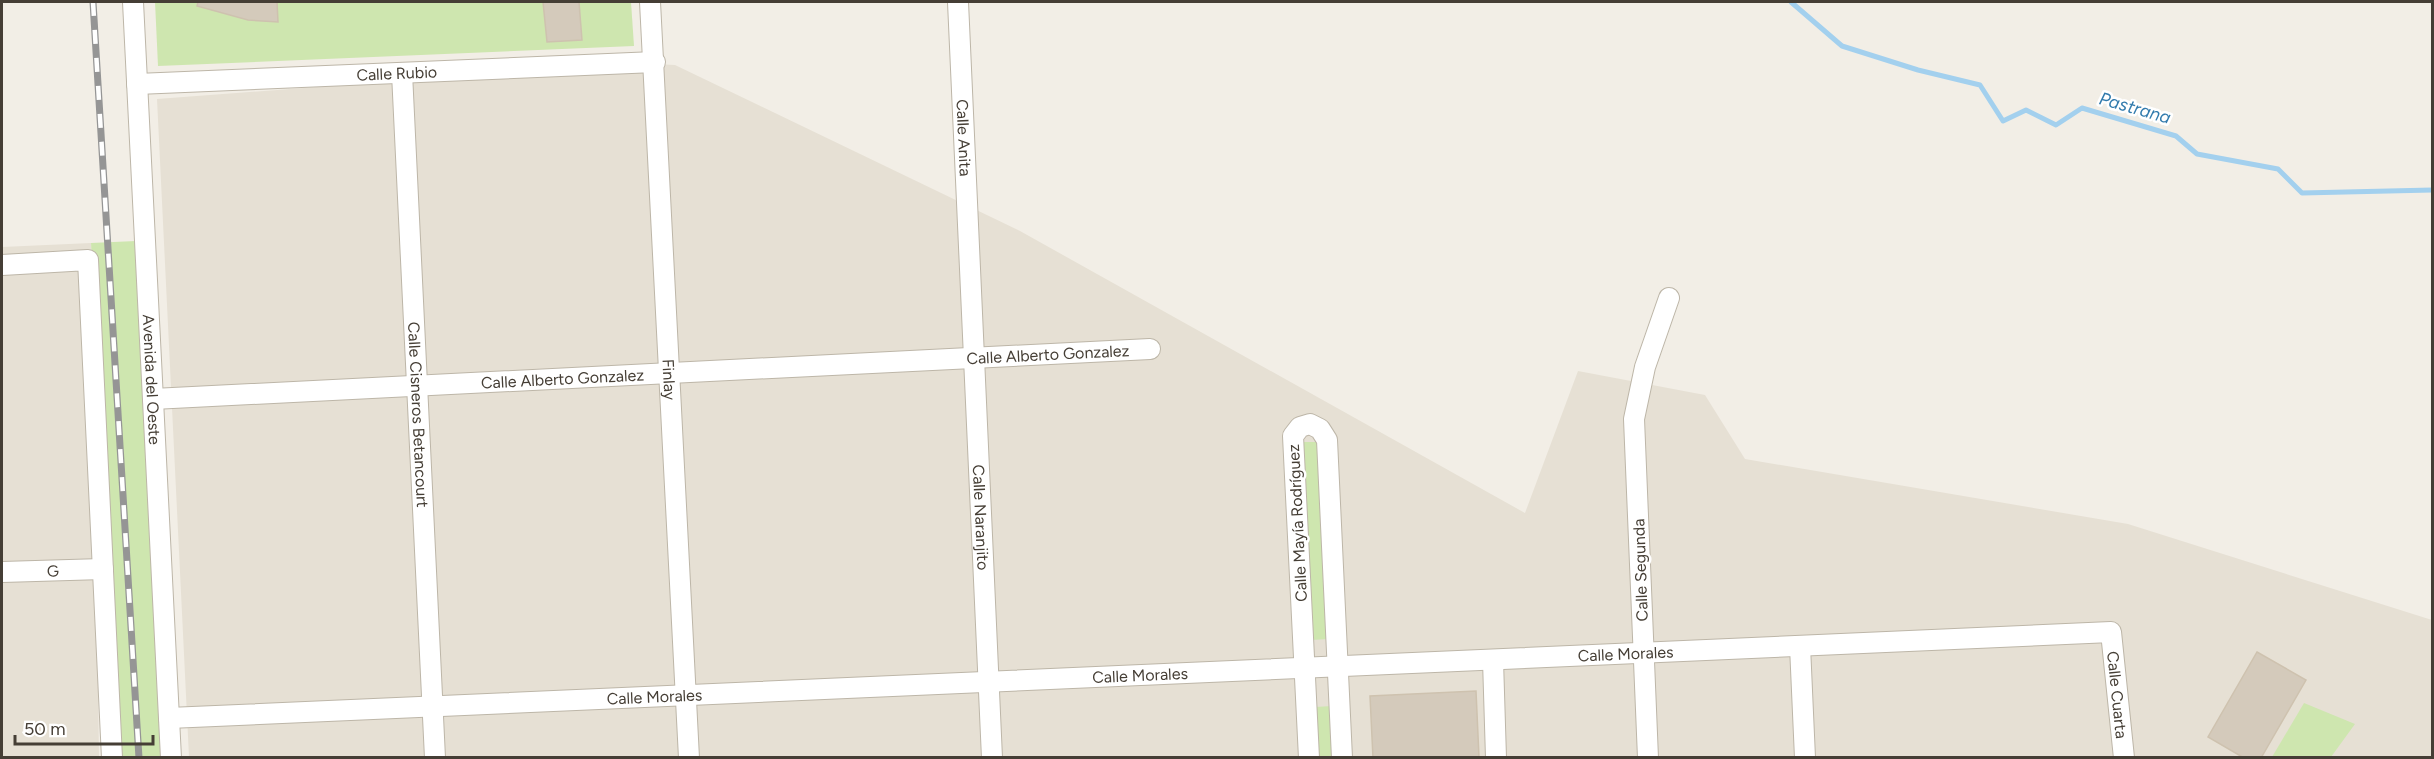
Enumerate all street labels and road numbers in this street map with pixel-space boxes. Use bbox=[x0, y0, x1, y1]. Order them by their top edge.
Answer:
street label: Calle Rubio bbox=[356, 62, 438, 85]
street label: Calle Anita bbox=[952, 99, 975, 177]
street label: Avenida del Oeste bbox=[139, 314, 164, 446]
street label: Calle Cisneros Betancourt bbox=[404, 321, 432, 508]
street label: Calle Alberto Gonzalez bbox=[966, 341, 1130, 368]
street label: Finlay bbox=[658, 358, 680, 401]
street label: Calle Alberto Gonzalez bbox=[481, 365, 645, 393]
street label: Calle Mayía Rodríguez bbox=[1284, 443, 1311, 602]
street label: Calle Naranjito bbox=[969, 464, 993, 571]
street label: Calle Segunda bbox=[1629, 518, 1652, 622]
street label: G bbox=[47, 561, 59, 581]
street label: Calle Morales bbox=[1577, 642, 1674, 666]
street label: Calle Cuarta bbox=[2103, 650, 2131, 739]
street label: Calle Morales bbox=[1092, 664, 1188, 687]
street label: Calle Morales bbox=[606, 685, 703, 709]

